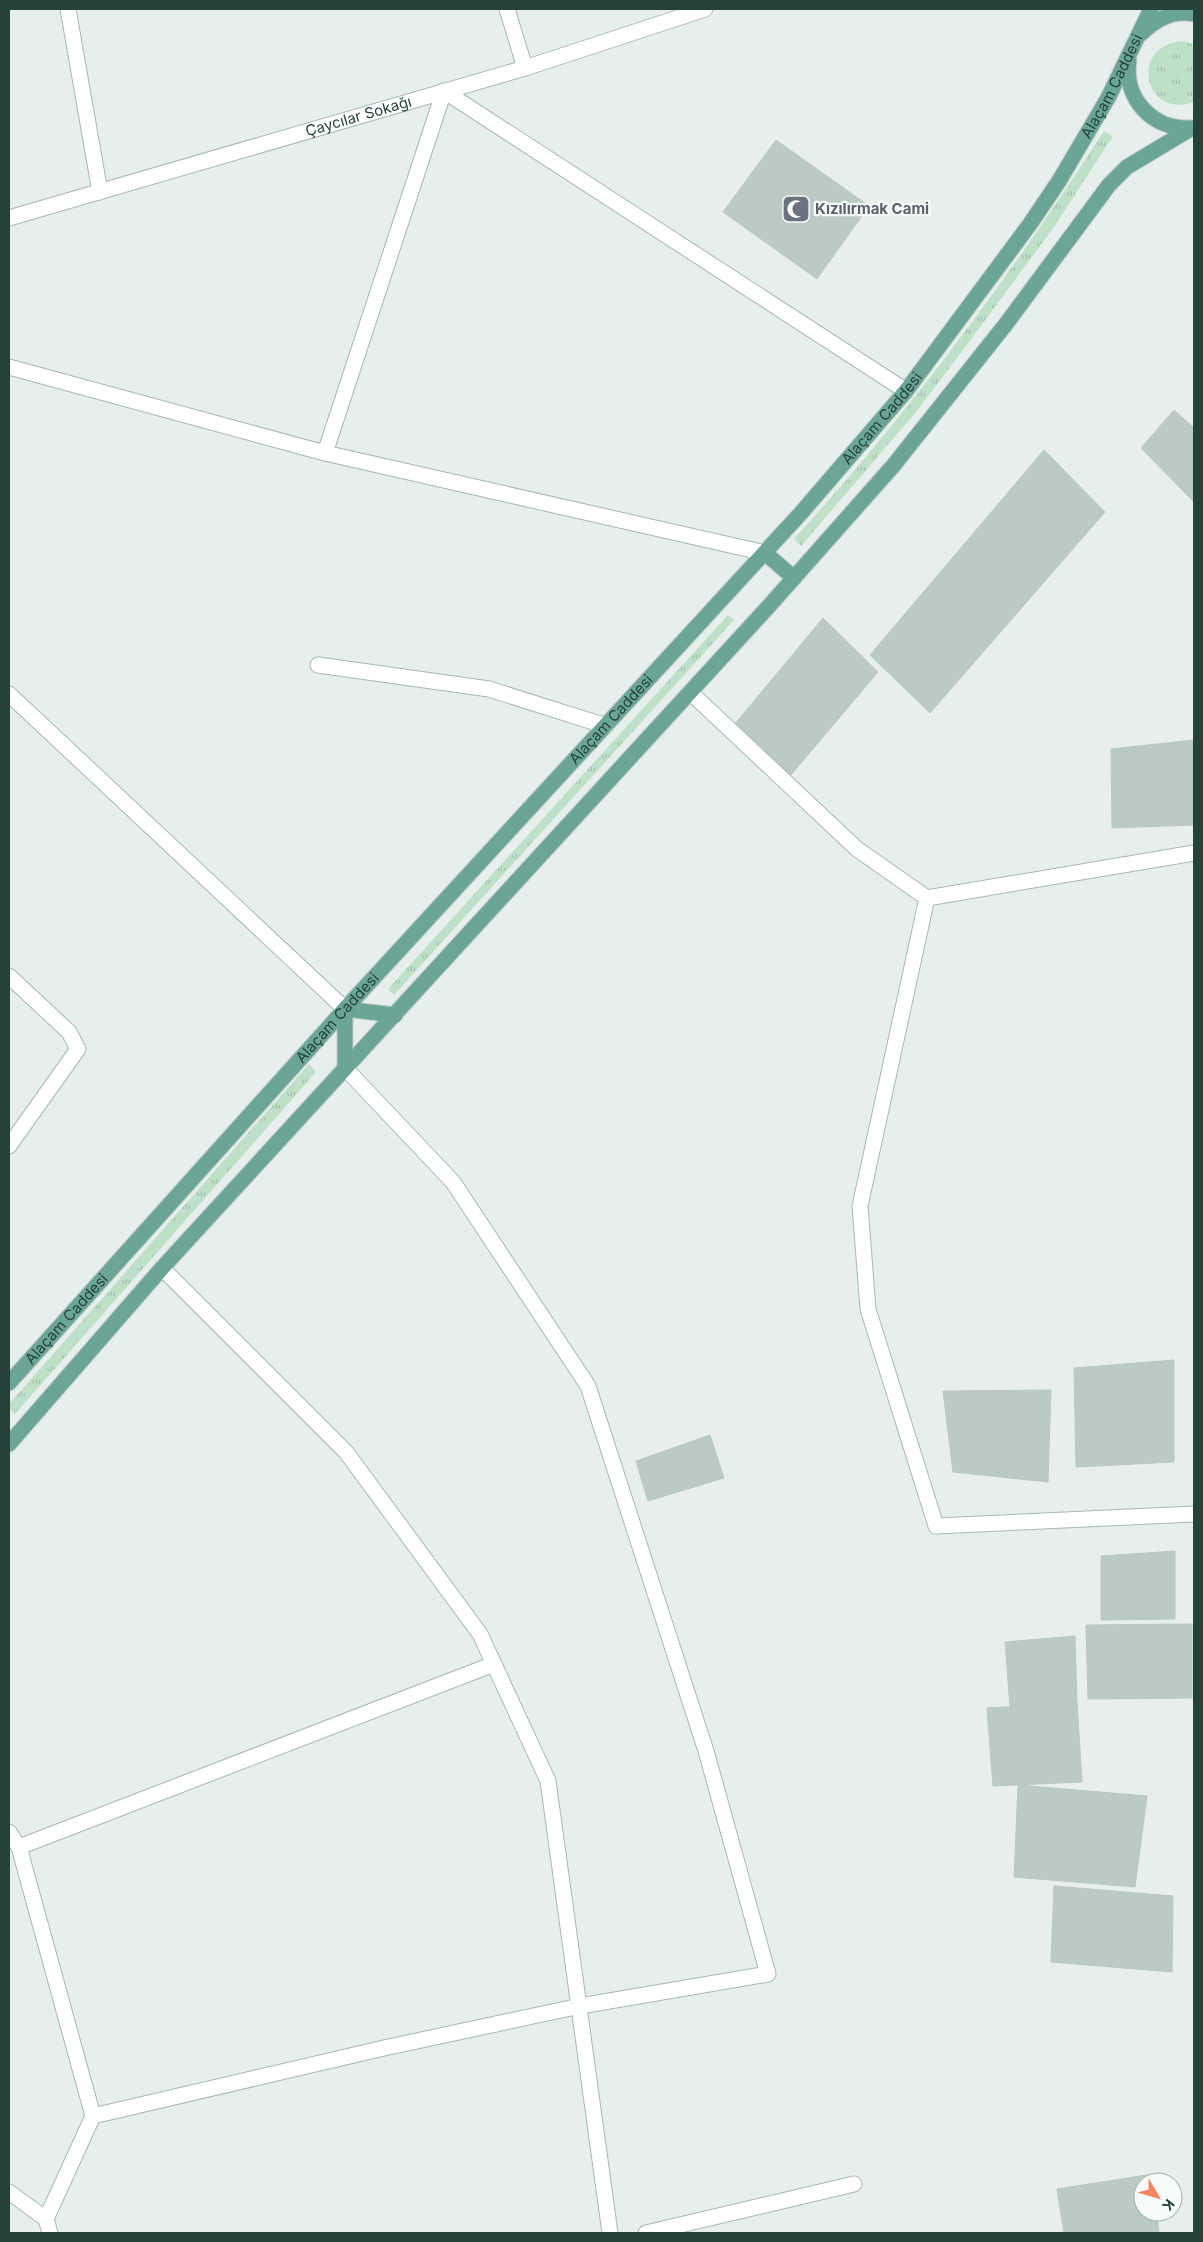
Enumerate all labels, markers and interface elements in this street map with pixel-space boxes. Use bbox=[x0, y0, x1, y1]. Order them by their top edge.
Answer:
street label: Alaçam Caddesi bbox=[1076, 31, 1146, 142]
street label: Çaycılar Sokağı bbox=[303, 91, 414, 140]
mosque icon: Kızılırmak Cami bbox=[781, 194, 811, 224]
place label: Kızılırmak Cami bbox=[815, 199, 929, 218]
street label: Alaçam Caddesi bbox=[837, 368, 926, 468]
street label: Alaçam Caddesi bbox=[565, 670, 657, 768]
street label: Alaçam Caddesi bbox=[291, 969, 383, 1067]
street label: Alaçam Caddesi bbox=[21, 1270, 112, 1368]
north arrow bbox=[1133, 2172, 1183, 2222]
text: K bbox=[1159, 2196, 1178, 2215]

